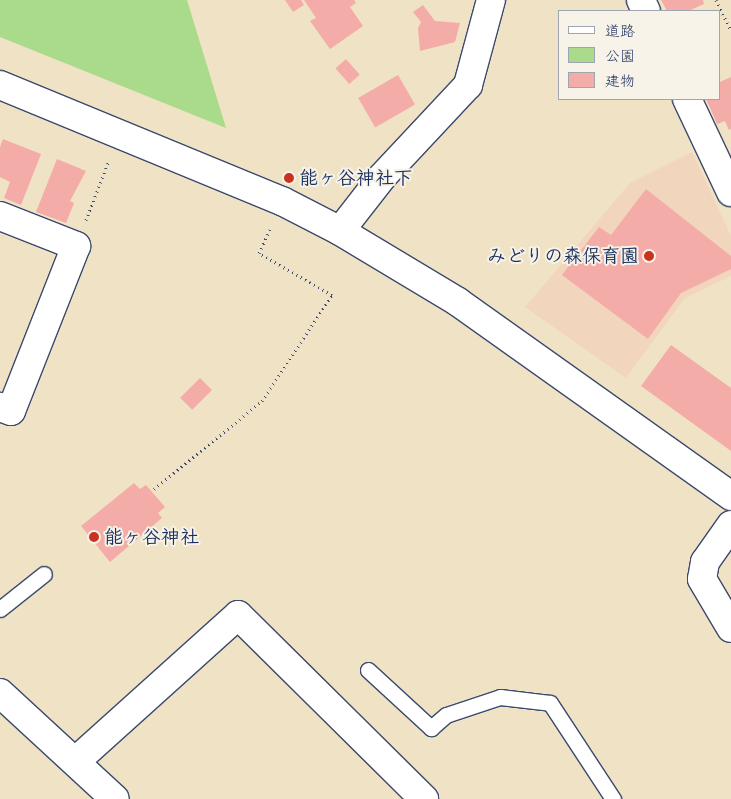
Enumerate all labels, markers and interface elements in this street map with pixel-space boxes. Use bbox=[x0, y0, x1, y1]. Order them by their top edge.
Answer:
legend bbox=[558, 10, 721, 100]
text: 道路 bbox=[605, 21, 635, 41]
text: 公園 bbox=[605, 46, 635, 66]
text: 建物 bbox=[605, 71, 635, 91]
place label: 能ヶ谷神社下 bbox=[299, 167, 413, 189]
marker: 能ヶ谷神社下 bbox=[283, 172, 295, 184]
place label: みどりの森保育園 bbox=[487, 245, 639, 267]
marker: みどりの森保育園 bbox=[643, 250, 655, 262]
place label: 能ヶ谷神社 bbox=[104, 526, 199, 548]
marker: 能ヶ谷神社 bbox=[88, 531, 100, 543]

